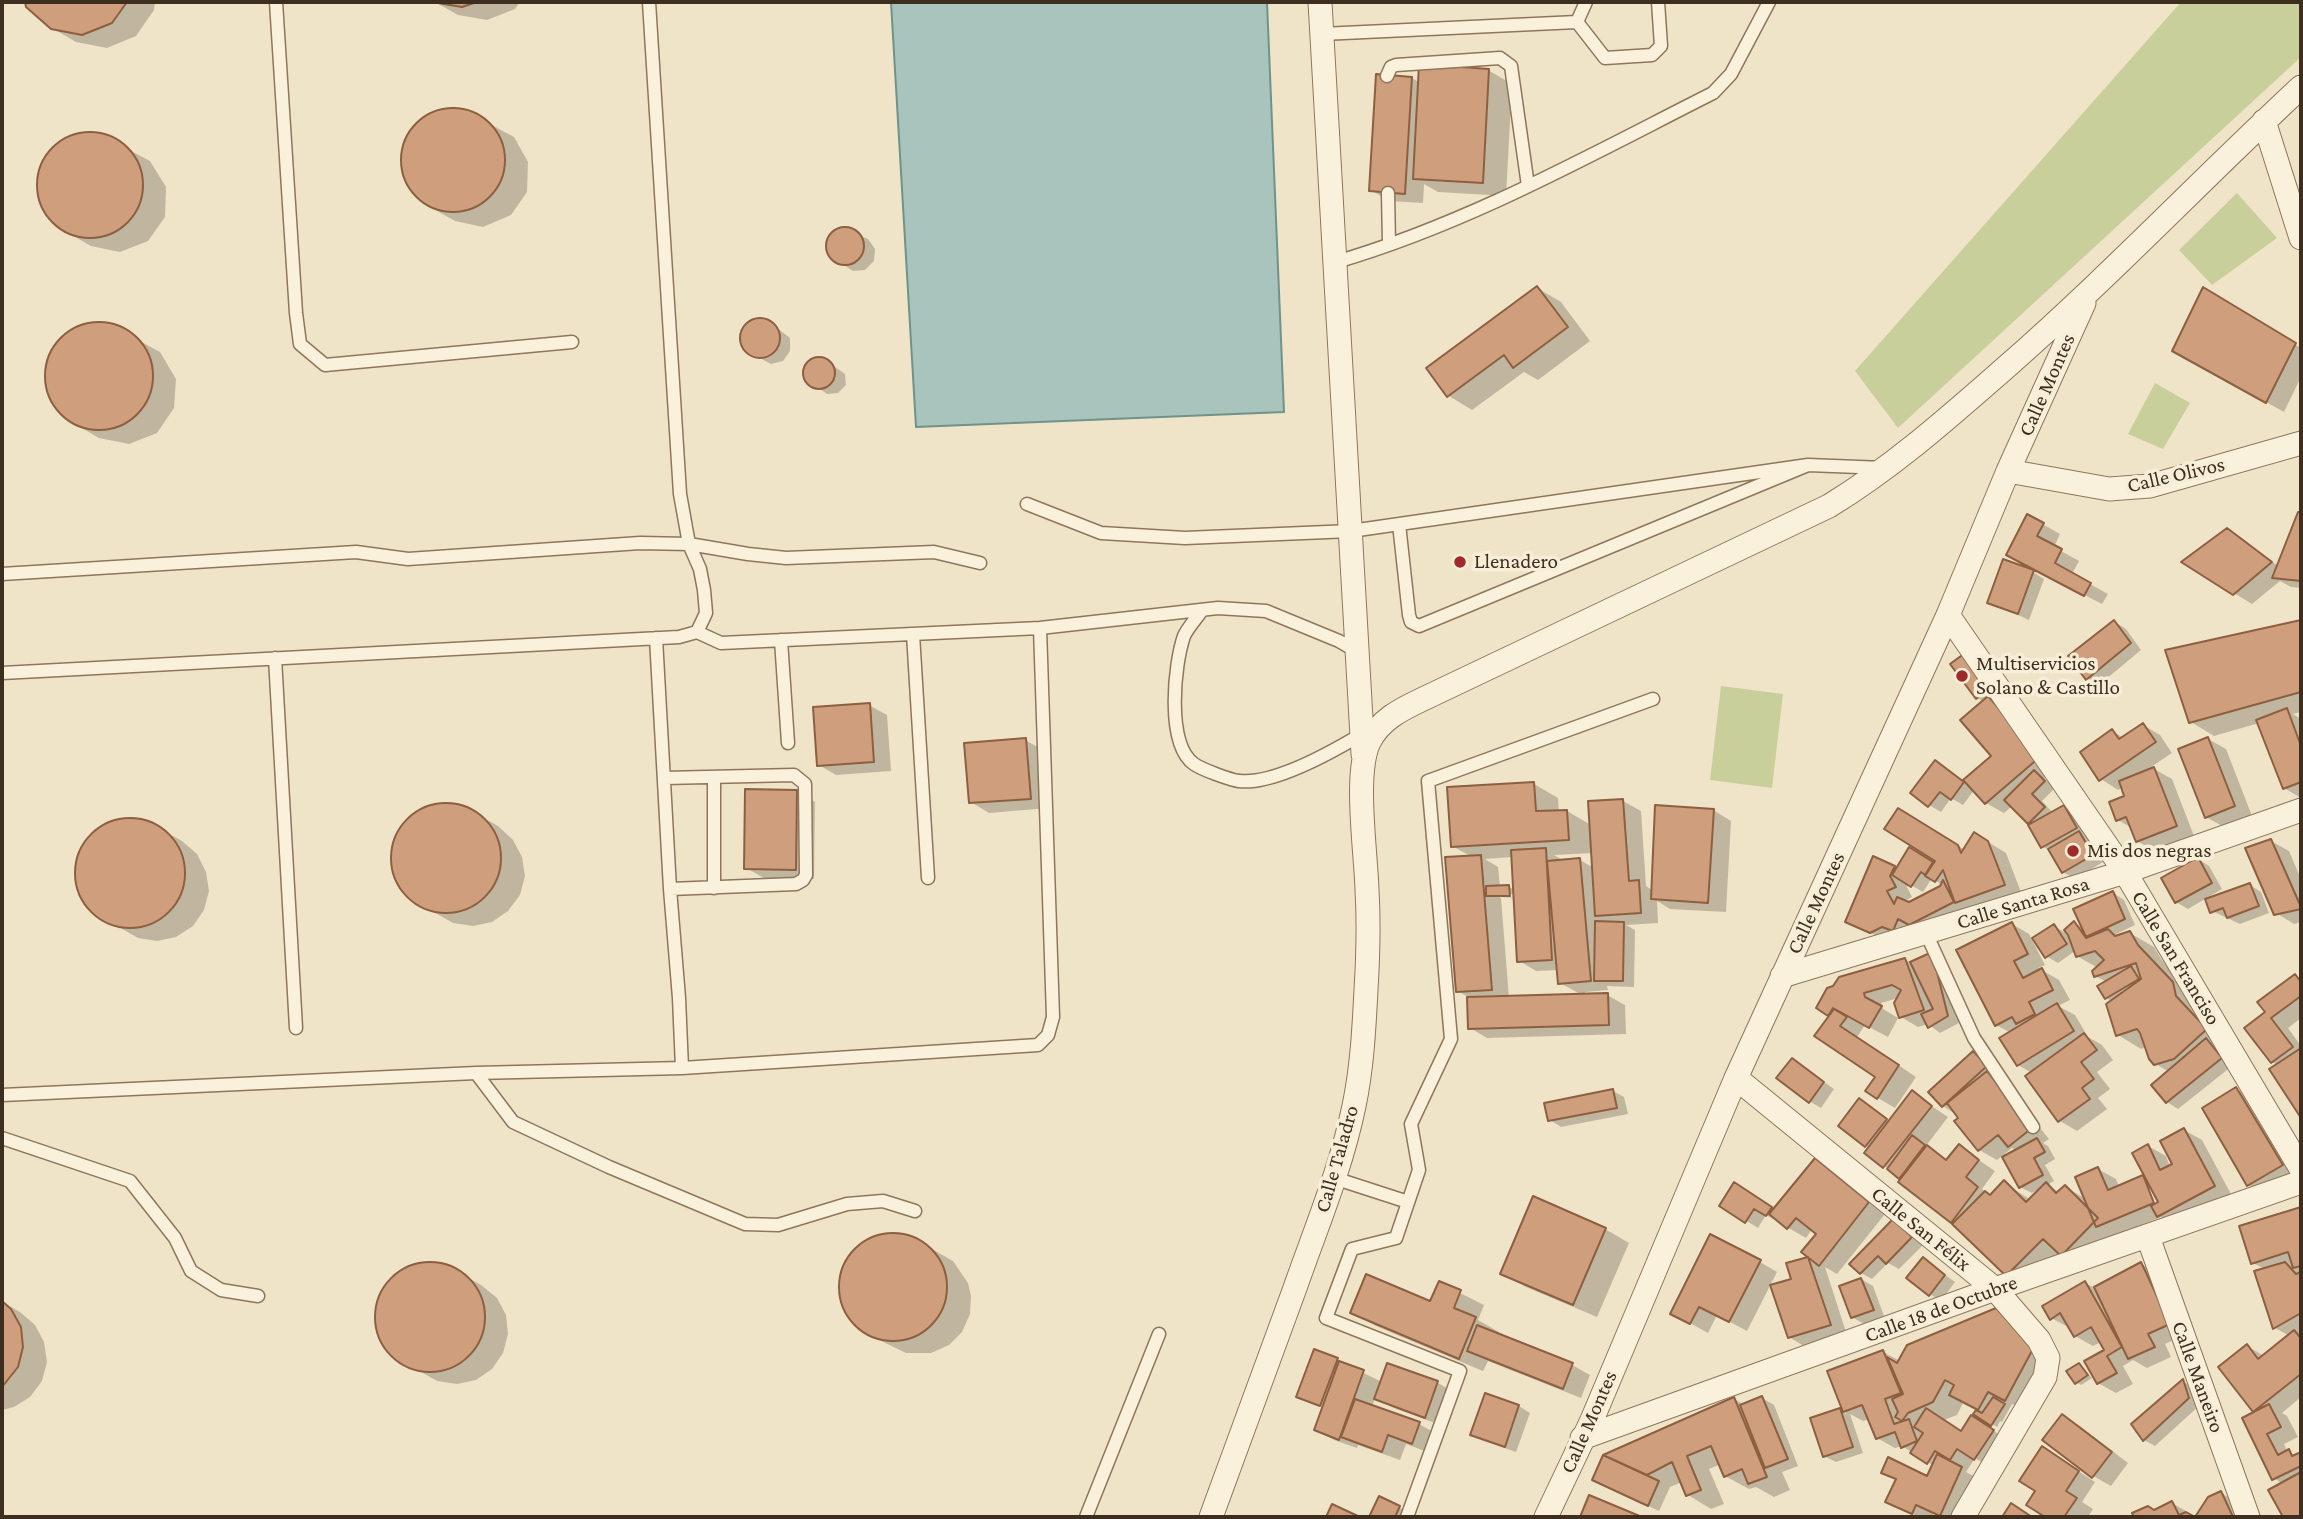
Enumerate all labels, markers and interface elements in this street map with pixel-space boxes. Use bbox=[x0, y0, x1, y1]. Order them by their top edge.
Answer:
street label: Calle Montes bbox=[2013, 330, 2081, 440]
street label: Calle Olivos bbox=[2125, 452, 2227, 498]
place label: Llenadero bbox=[1474, 549, 1558, 575]
marker: Llenadero bbox=[1452, 554, 1468, 570]
place label: Multiservicios Solano & Castillo bbox=[1976, 651, 2120, 701]
marker: Multiservicios Solano & Castillo bbox=[1954, 668, 1970, 684]
place label: Mis dos negras bbox=[2087, 838, 2211, 864]
marker: Mis dos negras bbox=[2065, 843, 2081, 859]
street label: Calle Montes bbox=[1781, 848, 1851, 958]
street label: Calle Santa Rosa bbox=[1954, 871, 2092, 935]
street label: Calle San Franciso bbox=[2126, 886, 2226, 1030]
street label: Calle Taladro bbox=[1310, 1102, 1364, 1216]
street label: Calle San Félix bbox=[1866, 1181, 1976, 1277]
street label: Calle 18 de Octubre bbox=[1861, 1270, 2021, 1348]
street label: Calle Maneiro bbox=[2166, 1318, 2230, 1436]
street label: Calle Montes bbox=[1555, 1367, 1623, 1477]

